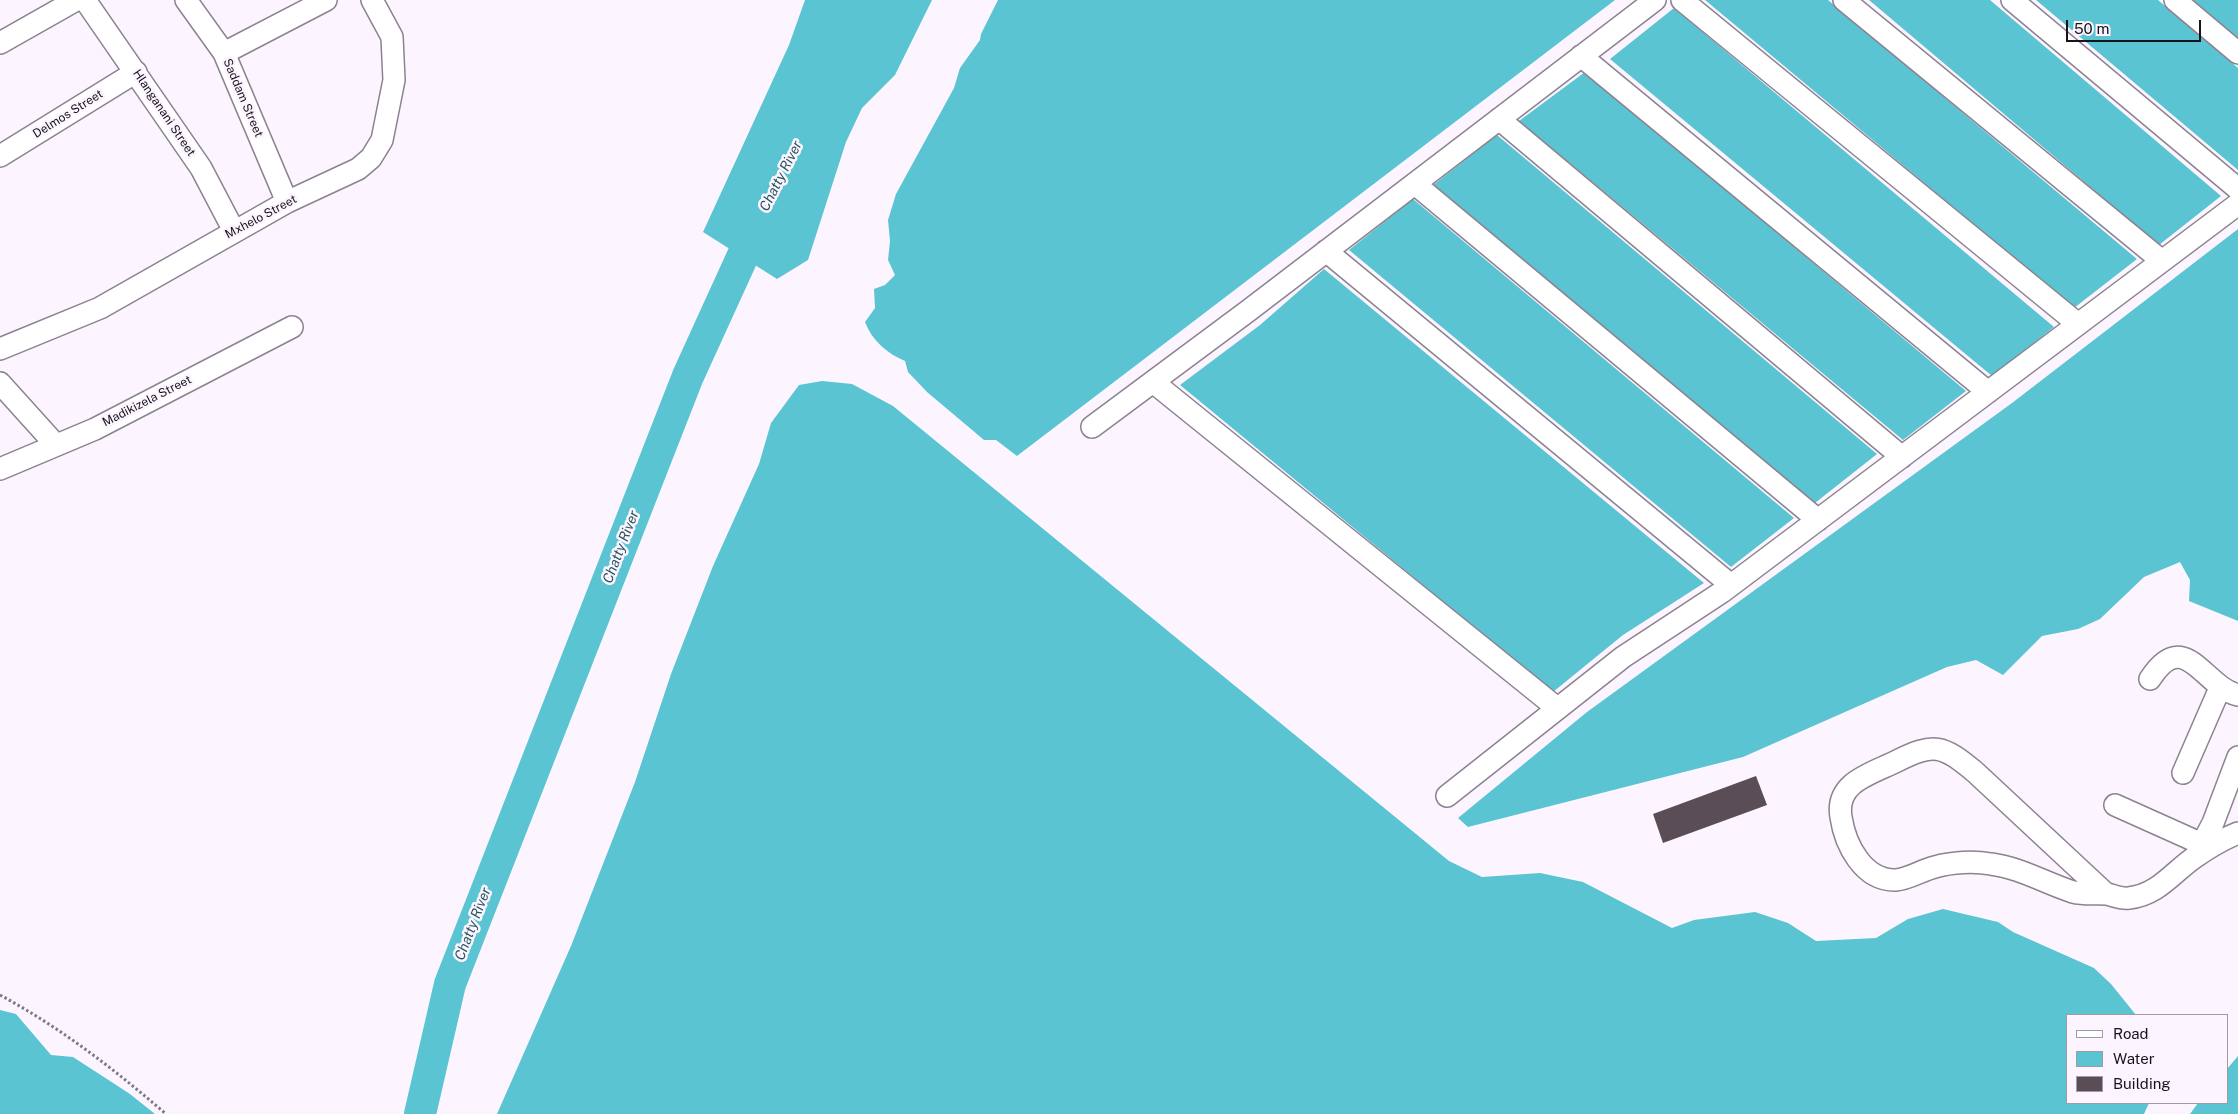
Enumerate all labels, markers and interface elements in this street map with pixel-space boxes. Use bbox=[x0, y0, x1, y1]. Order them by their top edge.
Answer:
scale bar bbox=[2068, 10, 2203, 42]
text: 50 m bbox=[2074, 20, 2109, 37]
street label: Saddam Street bbox=[220, 57, 266, 139]
street label: Hlanganani Street bbox=[130, 67, 198, 159]
street label: Delmos Street bbox=[30, 87, 106, 141]
water label: Chatty River bbox=[756, 138, 806, 214]
street label: Mxhelo Street bbox=[223, 192, 299, 242]
street label: Madikizela Street bbox=[100, 372, 194, 430]
water label: Chatty River bbox=[599, 508, 643, 586]
water label: Chatty River bbox=[451, 885, 495, 963]
legend bbox=[2066, 1014, 2228, 1104]
text: Road bbox=[2113, 1025, 2149, 1042]
text: Water bbox=[2113, 1050, 2155, 1067]
text: Building bbox=[2113, 1075, 2171, 1092]

